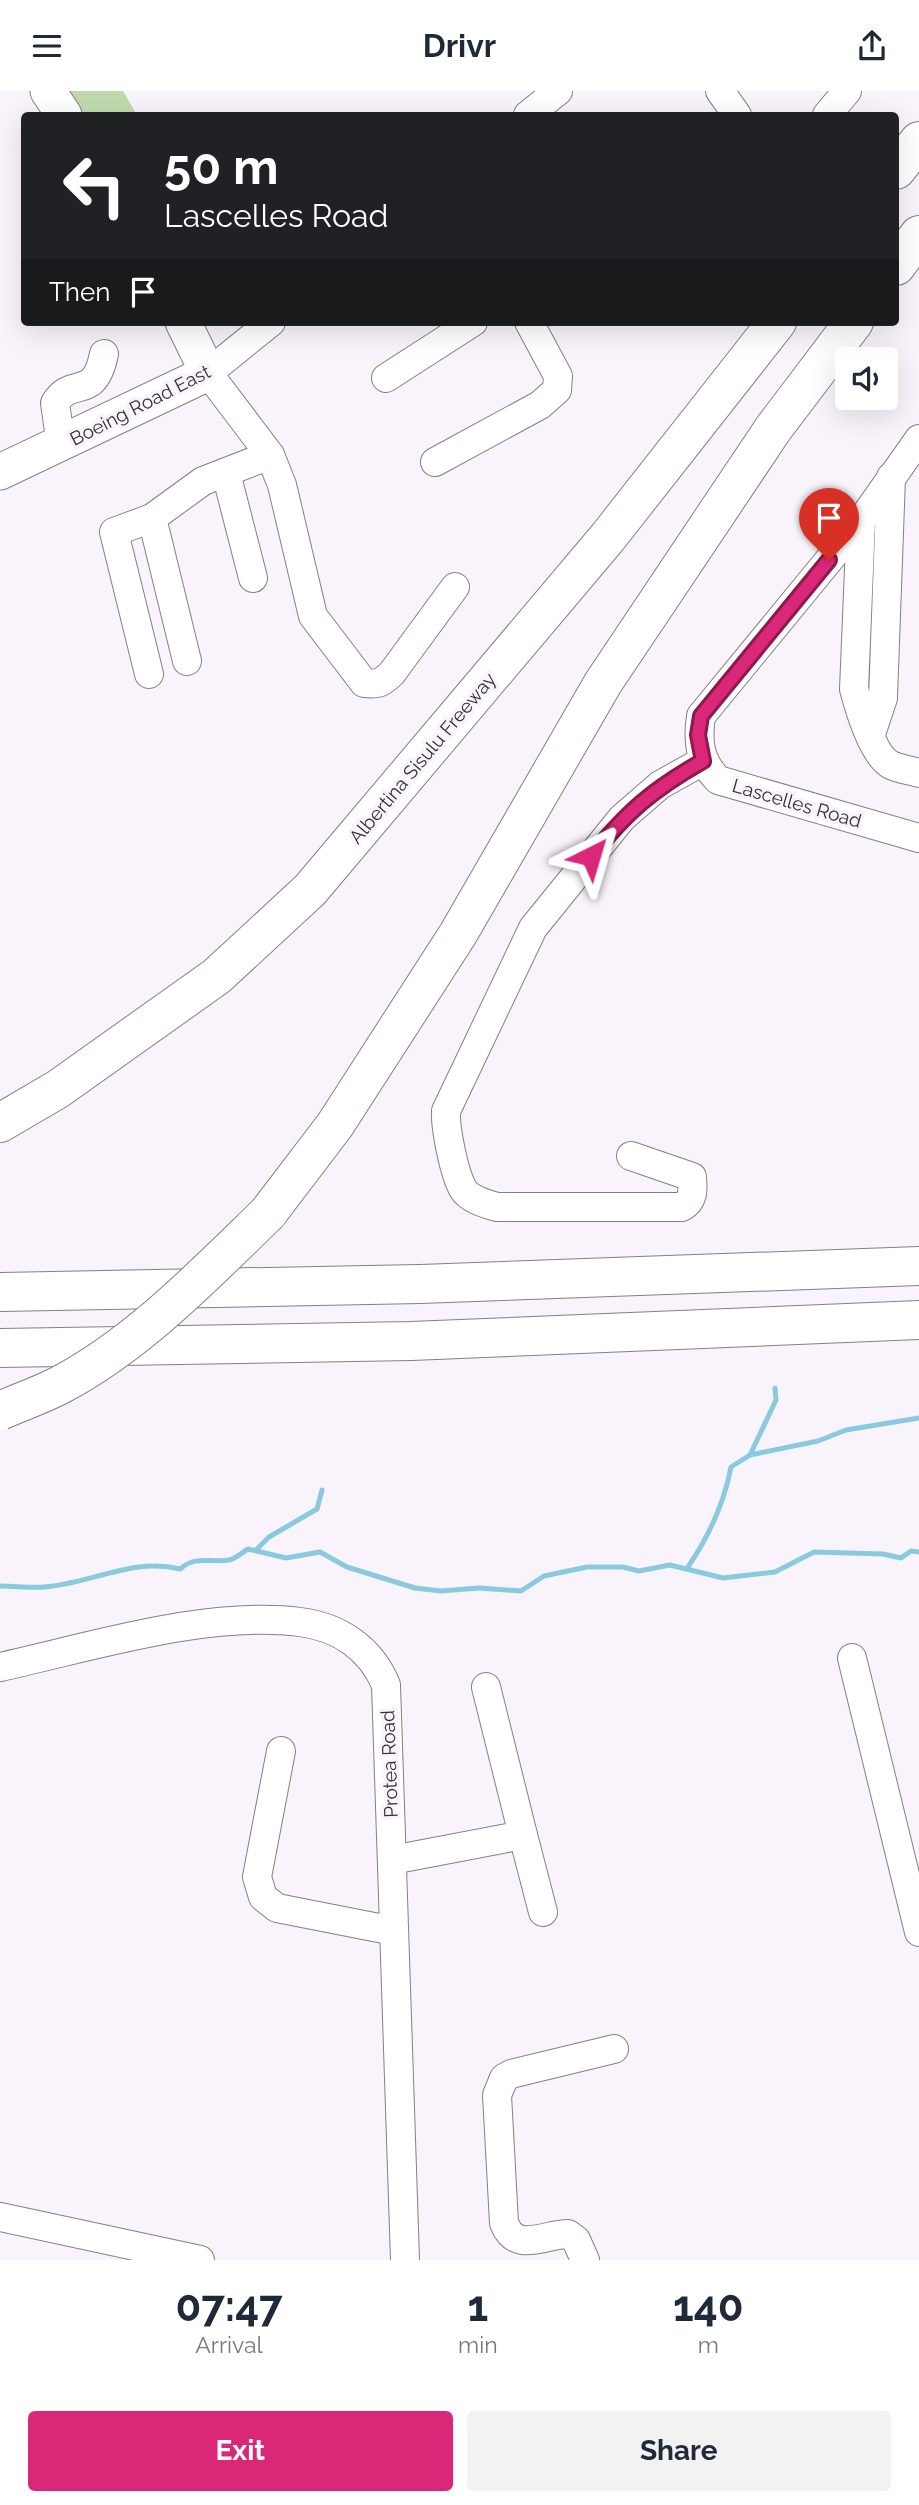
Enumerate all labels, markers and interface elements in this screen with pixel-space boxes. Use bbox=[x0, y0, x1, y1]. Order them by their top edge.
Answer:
icon: menu bbox=[28, 27, 66, 65]
text: Drivr bbox=[423, 27, 496, 64]
icon: share bbox=[853, 27, 891, 65]
text: 50 m bbox=[164, 138, 279, 195]
icon: left bbox=[49, 140, 140, 231]
text: Lascelles Road bbox=[164, 197, 388, 234]
icon: arrive bbox=[124, 273, 162, 311]
text: Then bbox=[49, 277, 110, 307]
map controls bbox=[835, 347, 898, 410]
button: sound bbox=[835, 347, 898, 410]
street label: Boeing Road East bbox=[66, 360, 215, 450]
pin bbox=[799, 488, 859, 560]
icon: arrive bbox=[810, 499, 848, 537]
street label: Albertina Sisulu Freeway bbox=[344, 668, 500, 848]
street label: Lascelles Road bbox=[730, 774, 864, 832]
position arrow bbox=[554, 819, 628, 893]
street label: Protea Road bbox=[376, 1710, 402, 1818]
text: 07:47 bbox=[175, 2282, 283, 2331]
text: 1 bbox=[468, 2282, 488, 2331]
text: 140 bbox=[673, 2282, 744, 2331]
text: Arrival bbox=[195, 2331, 263, 2358]
text: min bbox=[458, 2331, 498, 2358]
text: m bbox=[698, 2331, 719, 2358]
button: Exit bbox=[28, 2411, 453, 2491]
button: Share bbox=[467, 2411, 891, 2491]

